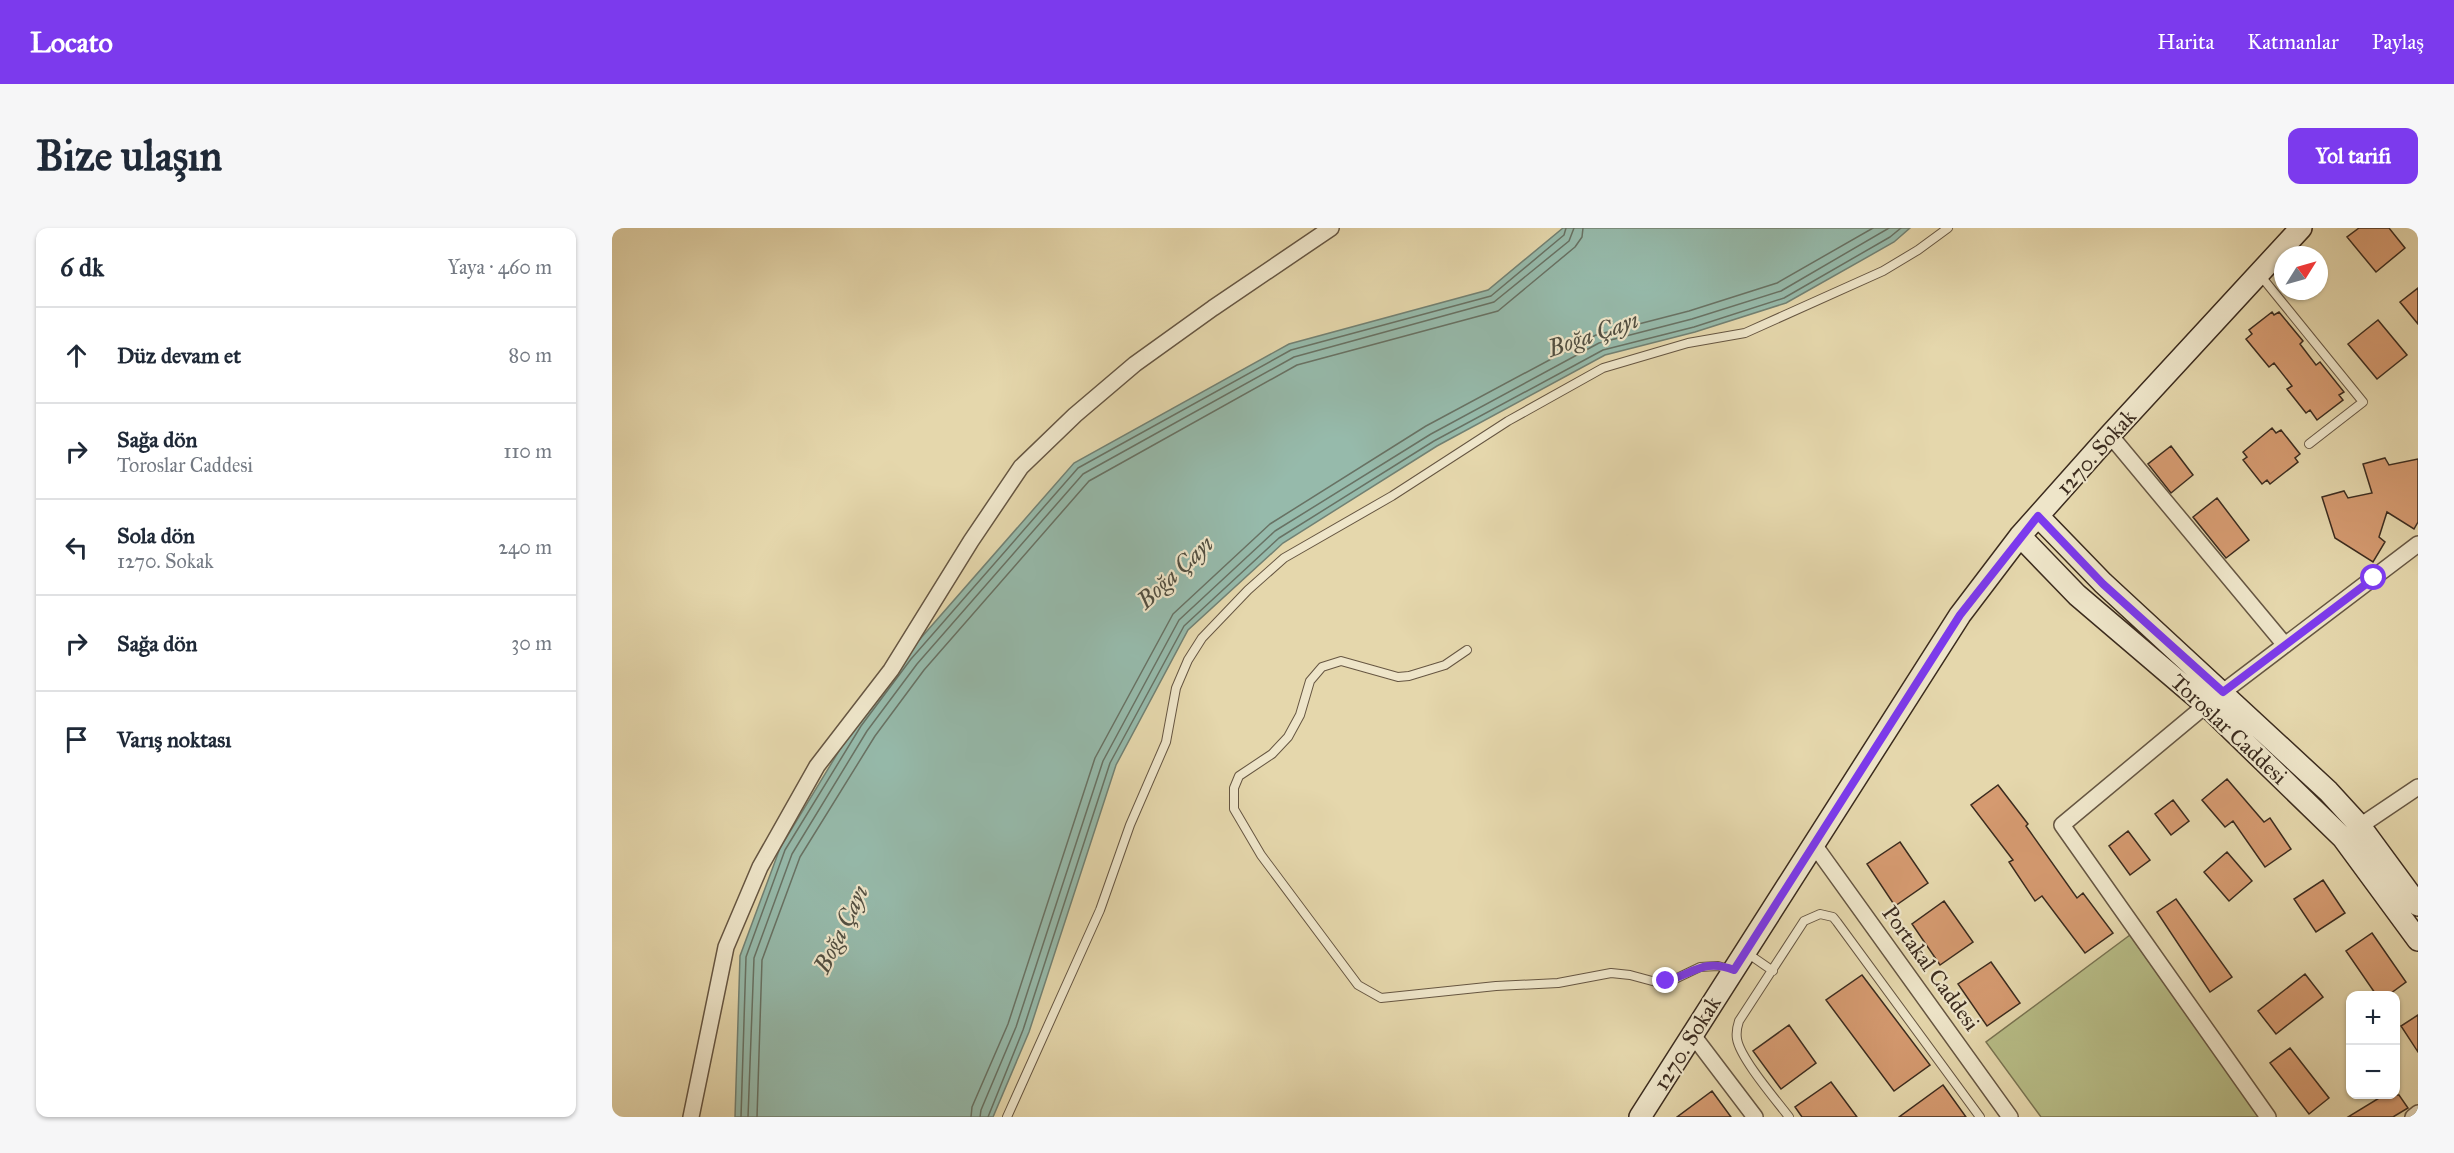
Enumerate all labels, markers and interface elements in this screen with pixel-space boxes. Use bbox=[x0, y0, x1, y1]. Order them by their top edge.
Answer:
text: Locato bbox=[30, 25, 113, 60]
text: Harita bbox=[2157, 29, 2214, 55]
text: Katmanlar bbox=[2247, 29, 2339, 55]
text: Paylaş bbox=[2372, 29, 2424, 55]
button: Yol tarifi bbox=[2288, 128, 2418, 184]
text: Bize ulaşın bbox=[36, 130, 222, 182]
north arrow bbox=[2274, 246, 2328, 300]
text: 6 dk bbox=[60, 251, 104, 283]
text: Yaya · 460 m bbox=[447, 255, 552, 279]
water label: Boğa Çayı bbox=[1543, 304, 1642, 364]
icon: ahead bbox=[60, 339, 93, 372]
text: Düz devam et bbox=[117, 342, 241, 369]
text: 80 m bbox=[509, 343, 552, 367]
street label: 1270. Sokak bbox=[2050, 403, 2142, 501]
text: Sağa dön bbox=[117, 426, 197, 453]
icon: right bbox=[60, 435, 93, 468]
text: 110 m bbox=[504, 439, 552, 463]
text: Toroslar Caddesi bbox=[117, 453, 253, 477]
text: Sola dön bbox=[117, 522, 195, 549]
water label: Boğa Çayı bbox=[1130, 529, 1220, 616]
icon: left bbox=[60, 531, 93, 564]
text: 240 m bbox=[498, 535, 552, 559]
text: 1270. Sokak bbox=[117, 549, 214, 573]
route start bbox=[2360, 564, 2386, 590]
icon: right bbox=[60, 627, 93, 660]
text: Sağa dön bbox=[117, 630, 197, 657]
text: 30 m bbox=[511, 631, 552, 655]
street label: Toroslar Caddesi bbox=[2165, 668, 2293, 790]
icon: arrive bbox=[60, 723, 93, 756]
text: Varış noktası bbox=[117, 726, 231, 753]
water label: Boğa Çayı bbox=[806, 880, 875, 979]
street label: Portakal Caddesi bbox=[1876, 900, 1986, 1036]
route end bbox=[1652, 967, 1678, 993]
street label: 1270. Sokak bbox=[1647, 990, 1727, 1095]
map controls bbox=[2346, 991, 2400, 1099]
button: + bbox=[2346, 991, 2400, 1045]
button: − bbox=[2346, 1045, 2400, 1099]

